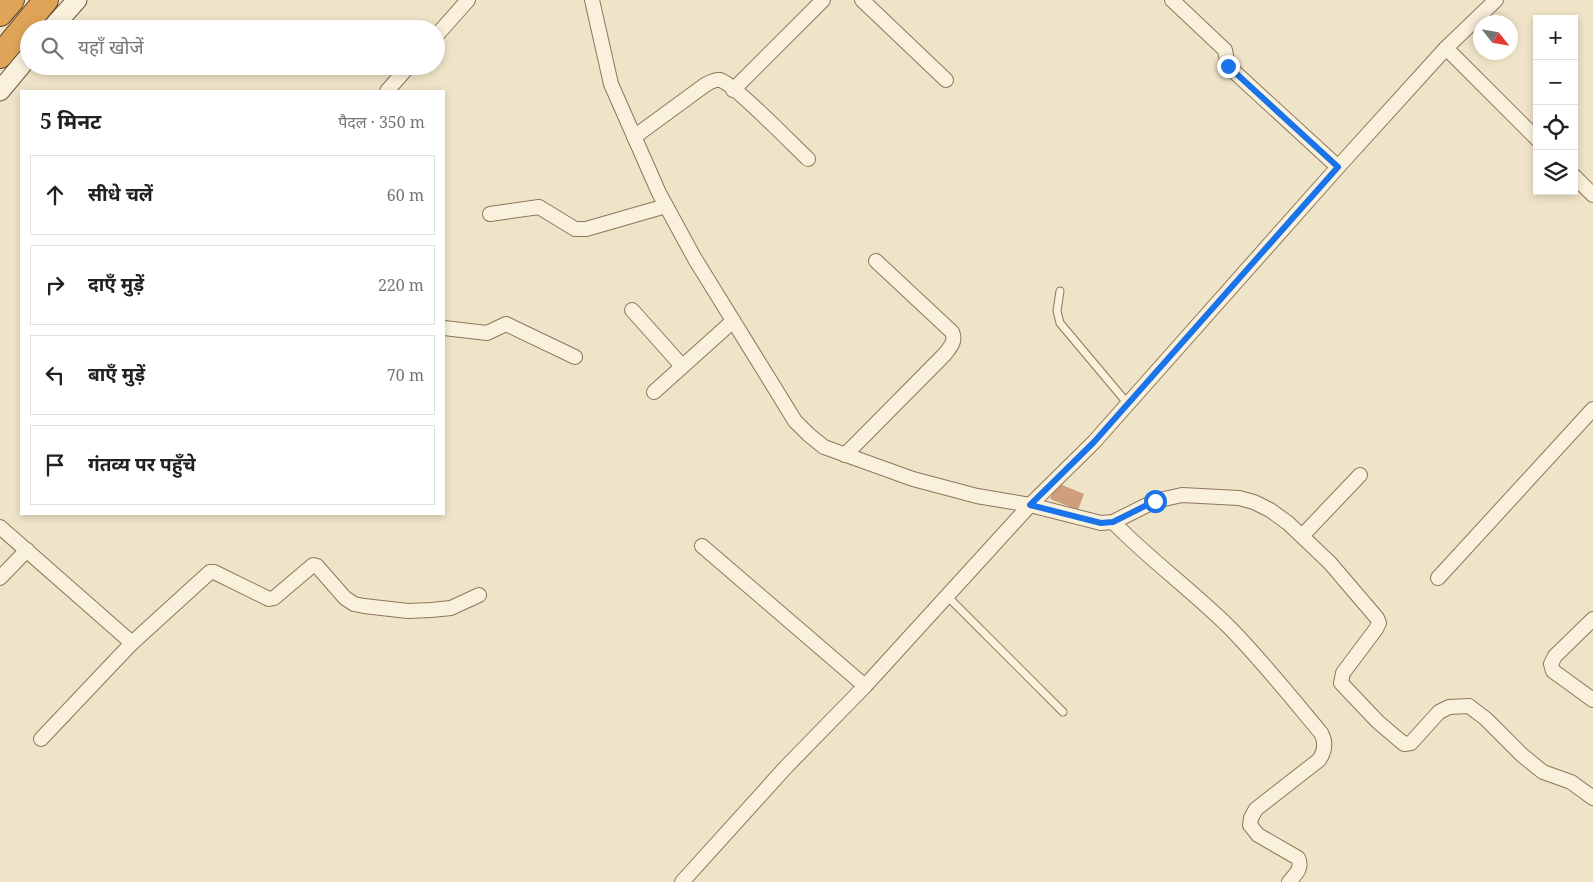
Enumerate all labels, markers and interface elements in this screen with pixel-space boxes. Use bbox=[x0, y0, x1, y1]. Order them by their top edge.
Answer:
north arrow bbox=[1473, 15, 1518, 60]
map controls bbox=[1533, 15, 1578, 195]
button: + bbox=[1533, 15, 1578, 60]
search box bbox=[20, 20, 445, 75]
icon: search bbox=[38, 34, 66, 62]
text: यहाँ खोजें bbox=[78, 34, 144, 60]
route end bbox=[1217, 55, 1240, 78]
button: − bbox=[1533, 60, 1578, 105]
button: locate bbox=[1533, 105, 1578, 150]
text: 5 मिनट bbox=[40, 107, 101, 135]
text: पैदल · 350 m bbox=[338, 111, 425, 133]
button: layers bbox=[1533, 150, 1578, 195]
icon: ahead bbox=[41, 181, 69, 209]
text: सीधे चलें bbox=[88, 181, 153, 207]
text: 60 m bbox=[387, 184, 424, 206]
icon: right bbox=[41, 271, 69, 299]
text: दाएँ मुड़ें bbox=[88, 271, 144, 297]
text: 220 m bbox=[378, 274, 424, 296]
icon: left bbox=[41, 361, 69, 389]
text: बाएँ मुड़ें bbox=[88, 361, 145, 387]
text: 70 m bbox=[387, 364, 424, 386]
icon: arrive bbox=[41, 451, 69, 479]
text: गंतव्य पर पहुँचे bbox=[88, 451, 196, 477]
route start bbox=[1144, 490, 1167, 513]

